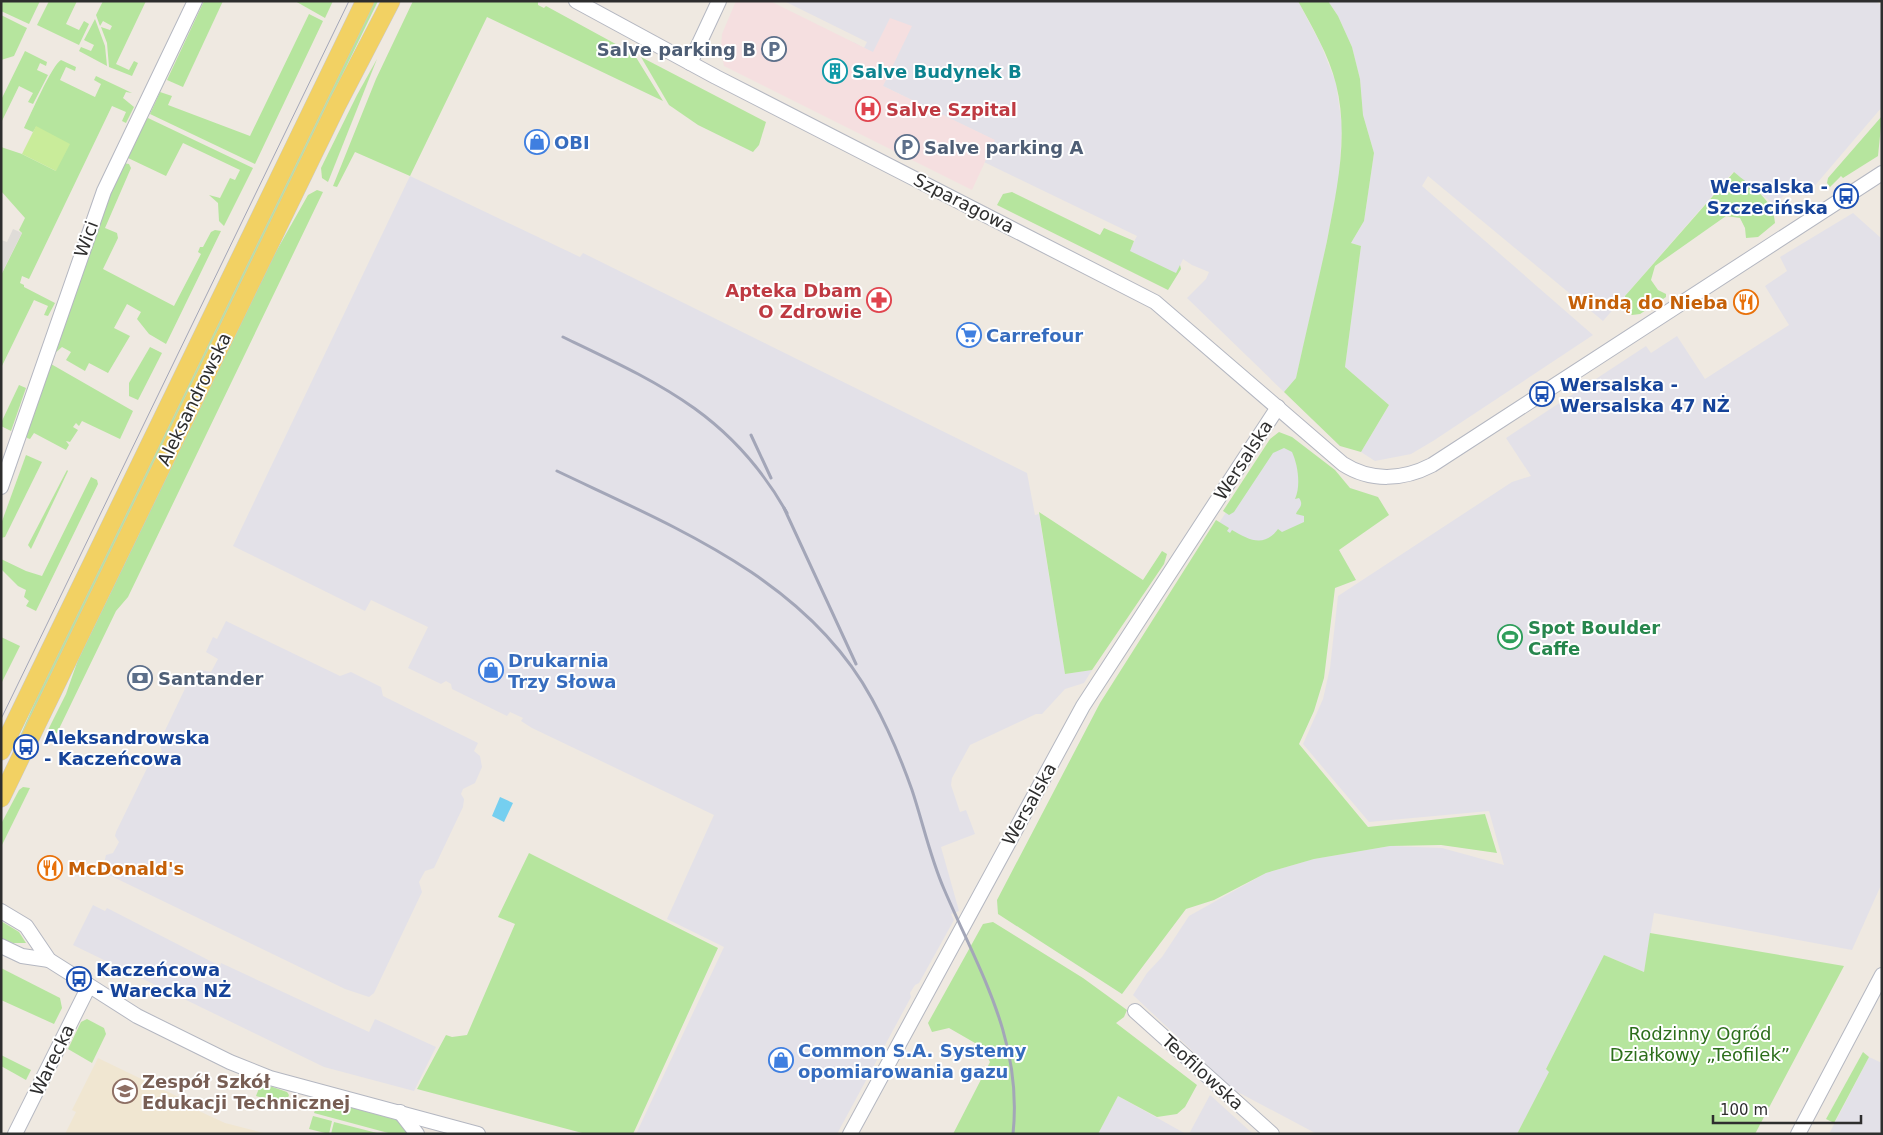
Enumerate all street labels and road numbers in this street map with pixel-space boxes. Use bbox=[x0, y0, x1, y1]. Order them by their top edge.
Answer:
street label: Szparagowa bbox=[910, 169, 1018, 237]
street label: Wici bbox=[70, 218, 102, 260]
street label: Aleksandrowska bbox=[153, 329, 235, 469]
street label: Wersalska bbox=[1209, 416, 1277, 504]
street label: Wersalska bbox=[998, 759, 1060, 849]
street label: Warecka bbox=[26, 1021, 78, 1099]
street label: Teofilowska bbox=[1157, 1029, 1248, 1114]

